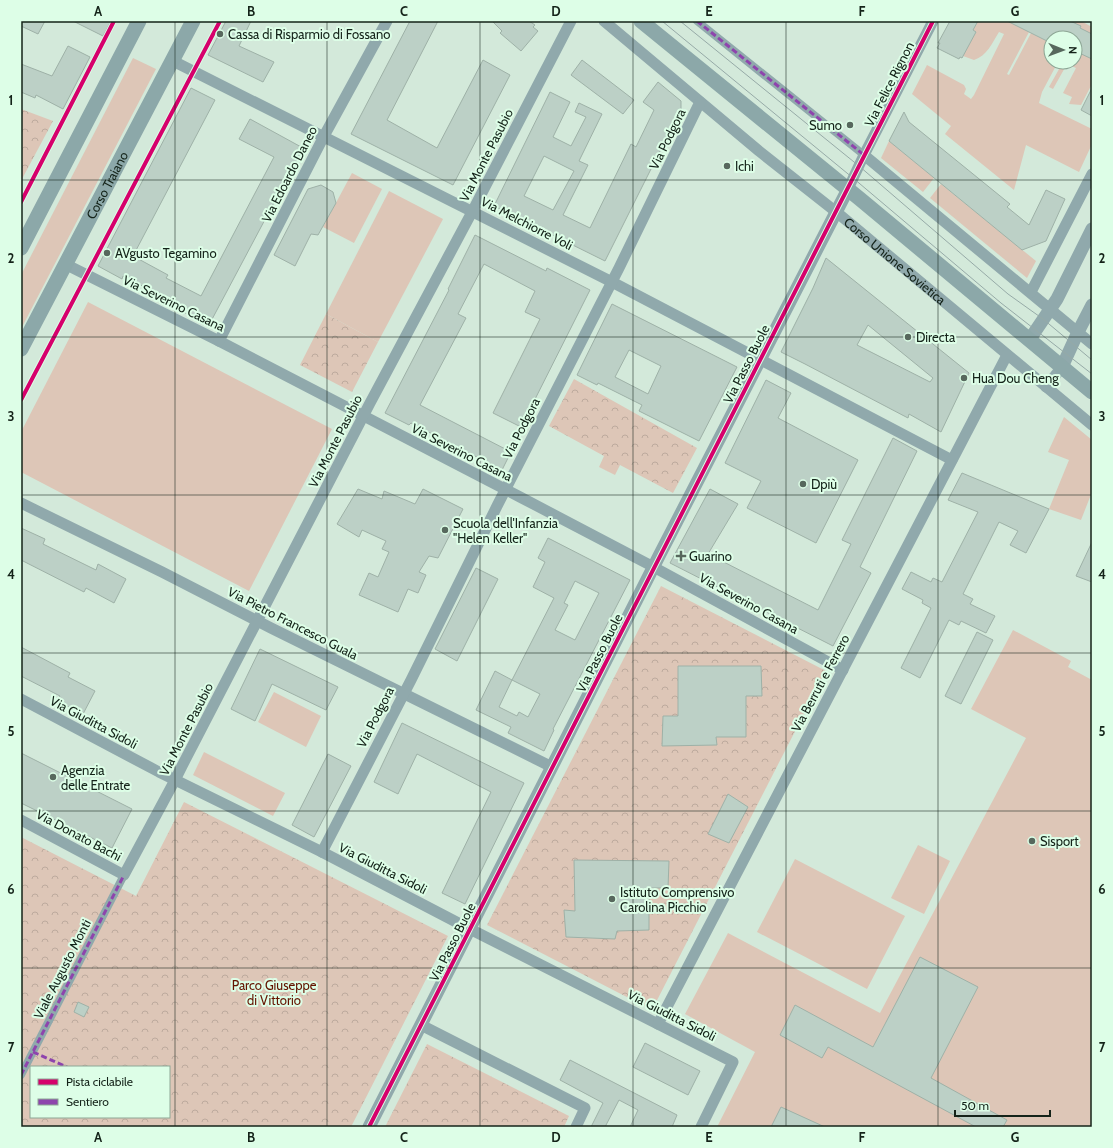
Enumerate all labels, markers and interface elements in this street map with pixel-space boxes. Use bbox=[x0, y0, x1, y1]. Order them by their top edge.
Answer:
text: A bbox=[94, 3, 103, 19]
text: B bbox=[247, 3, 255, 19]
text: C bbox=[400, 3, 408, 19]
text: D bbox=[551, 3, 561, 19]
text: E bbox=[705, 3, 713, 19]
text: F bbox=[859, 3, 866, 19]
text: G bbox=[1011, 3, 1020, 19]
place label: Cassa di Risparmio di Fossano bbox=[228, 26, 390, 42]
marker: Cassa di Risparmio di Fossano bbox=[215, 29, 225, 39]
north arrow bbox=[1043, 30, 1083, 70]
street label: Via Felice Rignon bbox=[861, 39, 917, 129]
text: N bbox=[1066, 46, 1080, 54]
text: 1 bbox=[9, 92, 13, 108]
text: 1 bbox=[1100, 92, 1104, 108]
street label: Via Podgora bbox=[645, 105, 689, 172]
street label: Via Monte Pasubio bbox=[456, 106, 516, 204]
place label: Sumo bbox=[809, 117, 842, 133]
marker: Sumo bbox=[845, 120, 855, 130]
street label: Via Edoardo Daneo bbox=[258, 123, 320, 225]
street label: Corso Traiano bbox=[83, 149, 131, 222]
place label: Ichi bbox=[735, 158, 754, 174]
marker: Ichi bbox=[722, 161, 732, 171]
street label: Via Melchiorre Voli bbox=[478, 193, 576, 253]
street label: Corso Unione Sovietica bbox=[841, 214, 950, 308]
place label: AVgusto Tegamino bbox=[115, 245, 217, 261]
marker: AVgusto Tegamino bbox=[102, 248, 112, 258]
text: 2 bbox=[8, 250, 15, 266]
text: 2 bbox=[1099, 250, 1106, 266]
street label: Via Severino Casana bbox=[121, 271, 228, 335]
street label: Via Passo Buole bbox=[719, 322, 773, 406]
place label: Directa bbox=[916, 329, 956, 345]
marker: Directa bbox=[903, 332, 913, 342]
place label: Hua Dou Cheng bbox=[972, 370, 1059, 386]
marker: Hua Dou Cheng bbox=[959, 373, 969, 383]
street label: Via Monte Pasubio bbox=[305, 392, 365, 490]
street label: Via Podgora bbox=[499, 394, 543, 461]
text: 3 bbox=[7, 408, 15, 424]
text: 3 bbox=[1098, 408, 1106, 424]
street label: Via Severino Casana bbox=[409, 420, 516, 485]
place label: Dpiù bbox=[811, 476, 837, 492]
marker: Dpiù bbox=[798, 479, 808, 489]
place label: Scuola dell'Infanzia "Helen Keller" bbox=[453, 515, 559, 546]
marker: Scuola dell'Infanzia "Helen Keller" bbox=[440, 525, 450, 535]
place label: Guarino bbox=[689, 548, 732, 564]
marker: Guarino bbox=[676, 551, 686, 561]
text: 4 bbox=[7, 566, 15, 582]
text: 4 bbox=[1098, 566, 1106, 582]
street label: Via Severino Casana bbox=[697, 569, 802, 637]
street label: Via Pietro Francesco Guala bbox=[225, 583, 361, 663]
street label: Via Passo Buole bbox=[572, 611, 626, 695]
street label: Via Berruti e Ferrero bbox=[788, 631, 852, 735]
street label: Via Monte Pasubio bbox=[156, 680, 216, 778]
street label: Via Podgora bbox=[353, 683, 397, 750]
street label: Via Giuditta Sidoli bbox=[47, 692, 141, 752]
text: 5 bbox=[8, 723, 15, 739]
text: 5 bbox=[1099, 723, 1106, 739]
place label: Agenzia delle Entrate bbox=[61, 762, 131, 793]
marker: Agenzia delle Entrate bbox=[48, 772, 58, 782]
street label: Via Donato Bachi bbox=[34, 806, 124, 864]
place label: Sisport bbox=[1040, 833, 1079, 849]
marker: Sisport bbox=[1027, 836, 1037, 846]
street label: Via Giuditta Sidoli bbox=[336, 839, 430, 897]
text: 6 bbox=[7, 881, 15, 897]
text: 6 bbox=[1098, 881, 1106, 897]
place label: Istituto Comprensivo Carolina Picchio bbox=[620, 884, 734, 915]
marker: Istituto Comprensivo Carolina Picchio bbox=[607, 894, 617, 904]
street label: Via Passo Buole bbox=[425, 900, 479, 984]
street label: Viale Augusto Monti bbox=[30, 917, 94, 1021]
park label: Parco Giuseppe di Vittorio bbox=[232, 977, 317, 1008]
street label: Via Giuditta Sidoli bbox=[625, 986, 719, 1044]
text: 7 bbox=[8, 1039, 15, 1055]
text: 7 bbox=[1099, 1039, 1106, 1055]
legend bbox=[30, 1066, 170, 1118]
text: Pista ciclabile bbox=[66, 1074, 133, 1089]
scale bar bbox=[955, 1092, 1050, 1118]
text: Sentiero bbox=[66, 1094, 109, 1109]
text: 50 m bbox=[961, 1098, 989, 1113]
text: A bbox=[94, 1129, 103, 1145]
text: B bbox=[247, 1129, 255, 1145]
text: C bbox=[400, 1129, 408, 1145]
text: D bbox=[551, 1129, 561, 1145]
text: E bbox=[705, 1129, 713, 1145]
text: F bbox=[859, 1129, 866, 1145]
text: G bbox=[1011, 1129, 1020, 1145]

